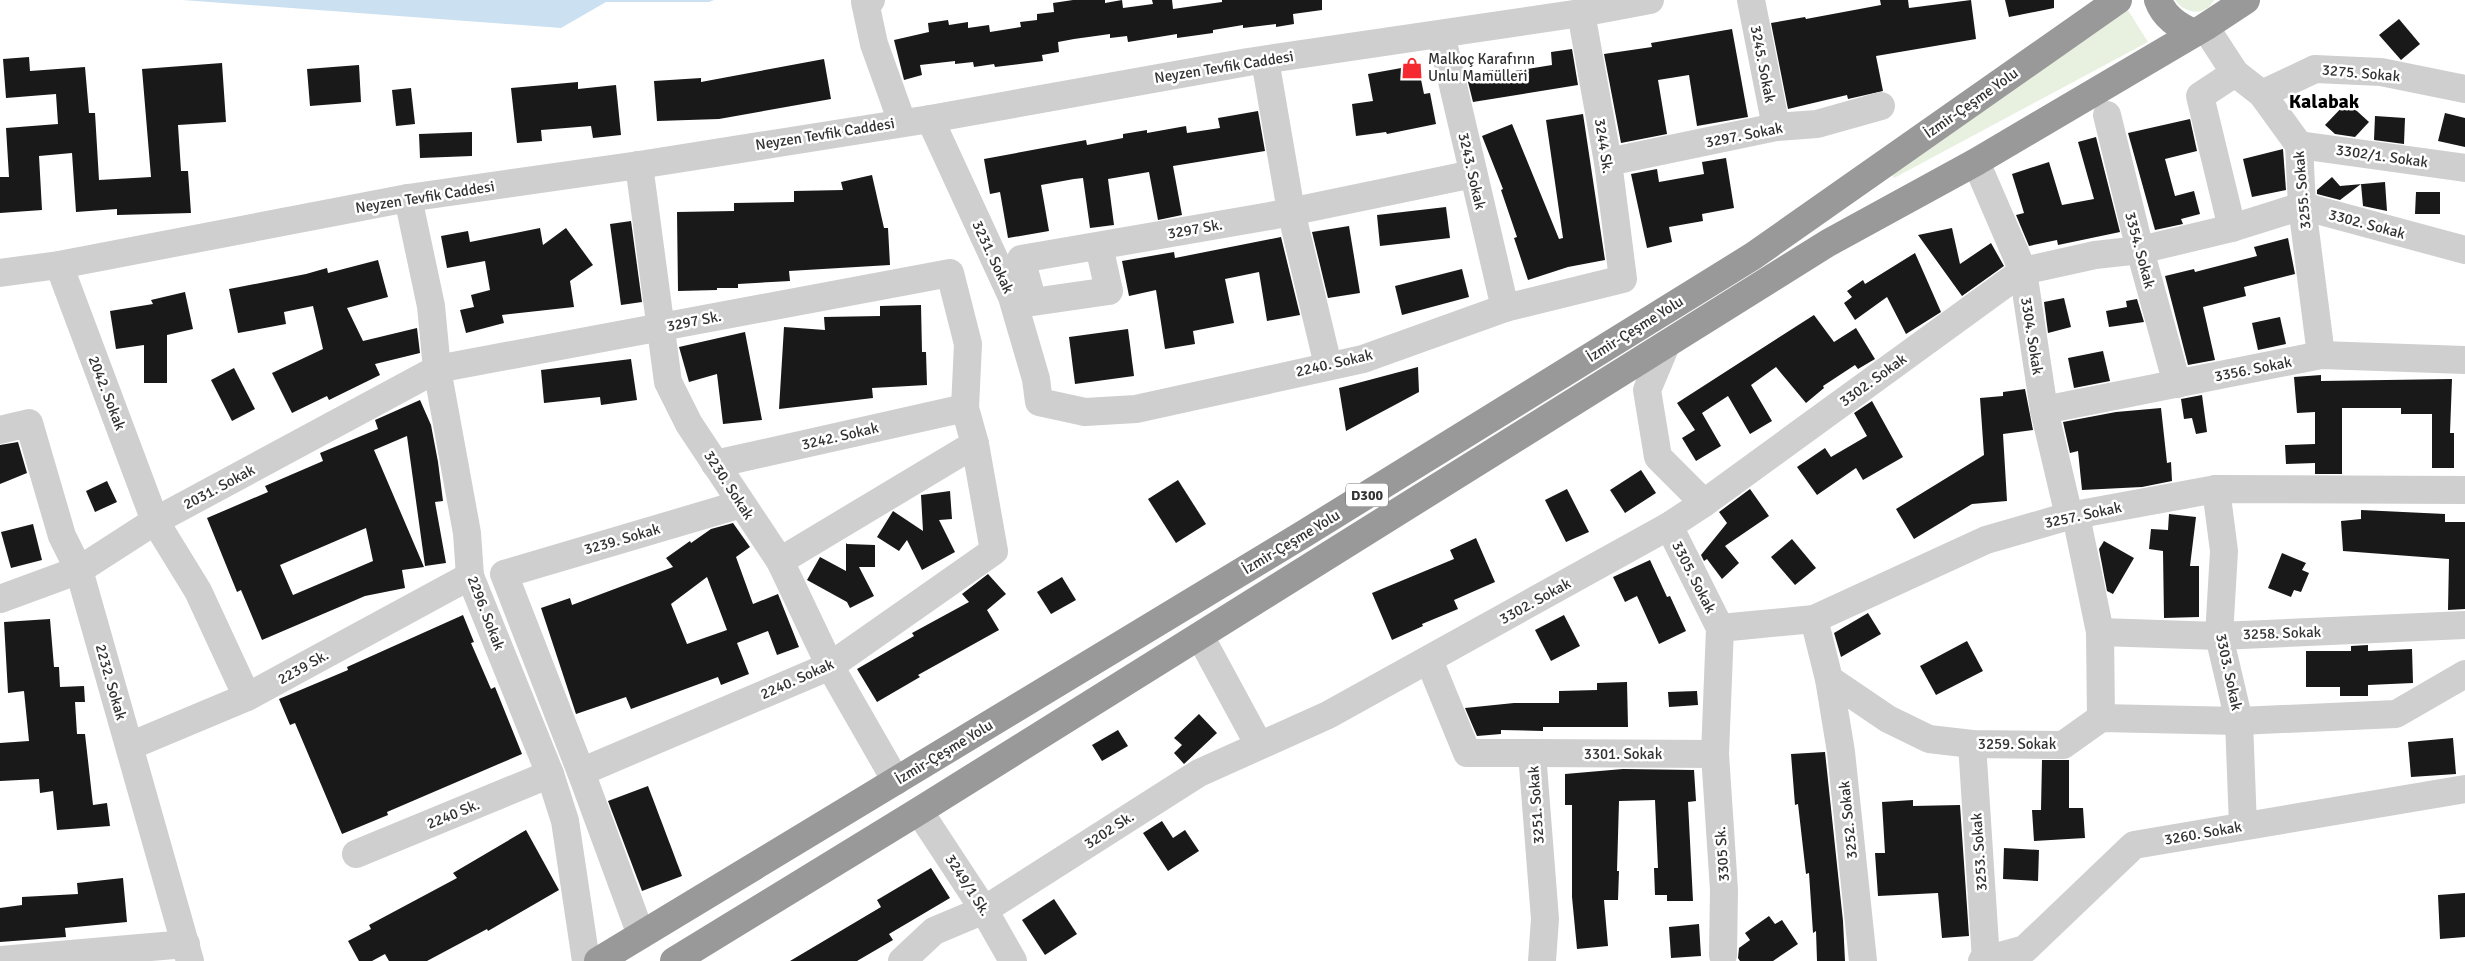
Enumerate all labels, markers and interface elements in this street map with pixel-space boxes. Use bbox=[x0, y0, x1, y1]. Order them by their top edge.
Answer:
street label: 3245. Sokak bbox=[1747, 24, 1779, 105]
street label: Neyzen Tevfik Caddesi bbox=[1153, 47, 1295, 87]
place label: Malkoç Karafırın Unlu Mamülleri bbox=[1428, 50, 1535, 85]
shop icon: Malkoç Karafırın Unlu Mamülleri bbox=[1399, 55, 1425, 81]
street label: 3275. Sokak bbox=[2321, 61, 2401, 85]
street label: İzmir-Çeşme Yolu bbox=[1921, 64, 2021, 142]
district label: Kalabak bbox=[2289, 89, 2360, 114]
street label: Neyzen Tevfik Caddesi bbox=[754, 114, 896, 154]
street label: 3244 Sk. bbox=[1591, 117, 1617, 175]
street label: 3297. Sokak bbox=[1704, 119, 1785, 151]
street label: 3243. Sokak bbox=[1454, 131, 1490, 212]
street label: 3302/1. Sokak bbox=[2335, 141, 2430, 171]
street label: 3255. Sokak bbox=[2290, 150, 2314, 230]
street label: Neyzen Tevfik Caddesi bbox=[354, 177, 496, 217]
street label: 3302. Sokak bbox=[2327, 205, 2408, 243]
street label: 3354. Sokak bbox=[2121, 210, 2159, 291]
street label: 3297 Sk. bbox=[1166, 215, 1224, 243]
street label: 3231. Sokak bbox=[968, 218, 1018, 297]
street label: İzmir-Çeşme Yolu bbox=[1583, 292, 1687, 366]
street label: 3304. Sokak bbox=[2017, 296, 2047, 377]
street label: 3297 Sk. bbox=[665, 307, 723, 335]
street label: 2240. Sokak bbox=[1294, 345, 1375, 381]
street label: 3302. Sokak bbox=[1836, 349, 1910, 410]
street label: 2042. Sokak bbox=[85, 353, 130, 433]
street label: 3356. Sokak bbox=[2213, 353, 2294, 385]
street label: 3242. Sokak bbox=[800, 418, 881, 454]
street label: 3230. Sokak bbox=[700, 447, 758, 523]
street label: 2031. Sokak bbox=[180, 460, 258, 513]
road number: D300 bbox=[1346, 484, 1388, 506]
street label: 3257. Sokak bbox=[2043, 498, 2124, 532]
street label: İzmir-Çeşme Yolu bbox=[1239, 506, 1343, 578]
street label: 3239. Sokak bbox=[582, 519, 663, 558]
street label: 3305. Sokak bbox=[1668, 538, 1720, 616]
street label: 2296. Sokak bbox=[464, 573, 509, 653]
street label: 3302. Sokak bbox=[1496, 574, 1574, 628]
street label: 3258. Sokak bbox=[2242, 623, 2322, 643]
street label: 3303. Sokak bbox=[2212, 632, 2246, 713]
street label: 2232. Sokak bbox=[92, 642, 131, 723]
street label: 2239 Sk. bbox=[274, 646, 332, 688]
street label: 2240. Sokak bbox=[758, 655, 837, 703]
street label: İzmir-Çeşme Yolu bbox=[892, 716, 996, 788]
street label: 3259. Sokak bbox=[1978, 735, 2057, 753]
street label: 3301. Sokak bbox=[1584, 745, 1663, 763]
street label: 3251. Sokak bbox=[1524, 765, 1548, 845]
street label: 3252. Sokak bbox=[1835, 780, 1861, 860]
street label: 2240 Sk. bbox=[424, 795, 482, 833]
street label: 3202 Sk. bbox=[1081, 807, 1137, 853]
street label: 3253. Sokak bbox=[1967, 812, 1991, 892]
street label: 3260. Sokak bbox=[2163, 817, 2244, 849]
street label: 3305 Sk. bbox=[1711, 826, 1733, 882]
street label: 3249/1 Sk. bbox=[941, 851, 995, 919]

